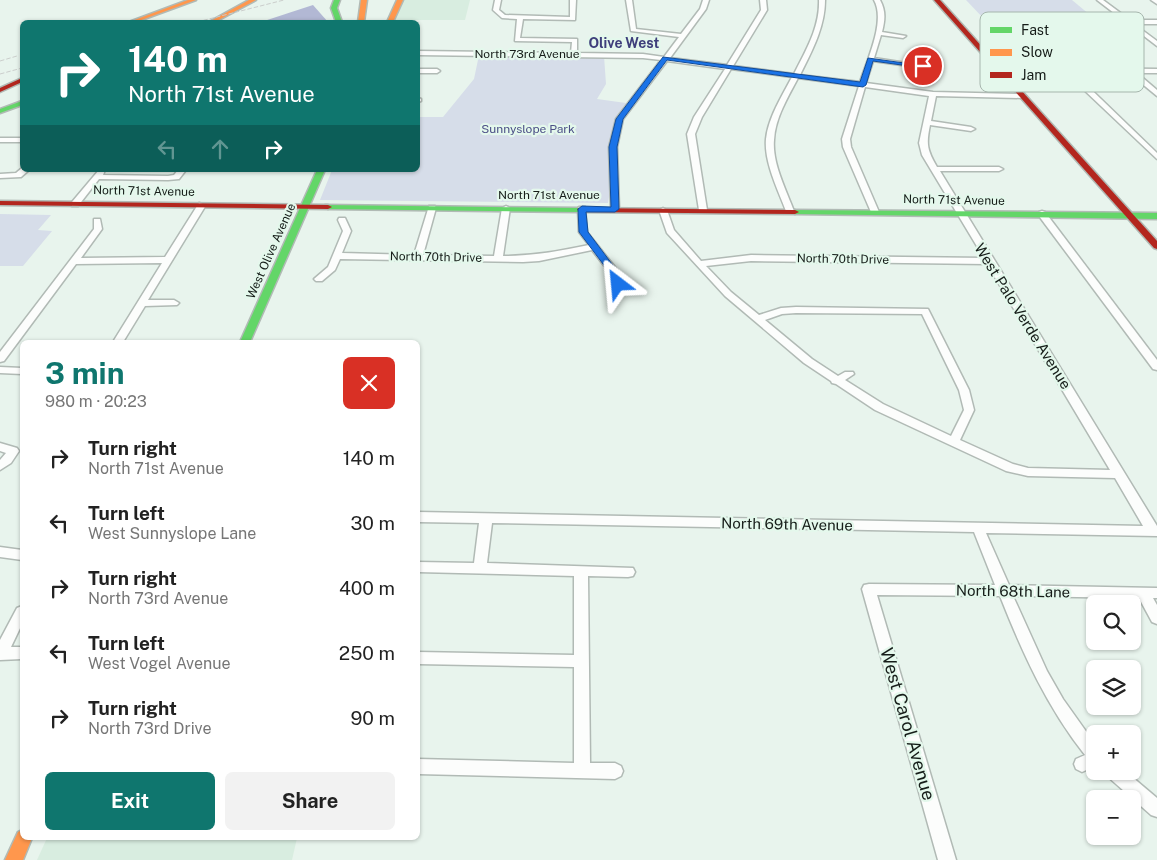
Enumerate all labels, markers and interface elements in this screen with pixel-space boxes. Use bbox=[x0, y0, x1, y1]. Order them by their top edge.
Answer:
legend bbox=[980, 12, 1144, 92]
text: Fast bbox=[1021, 22, 1049, 38]
district label: Olive West bbox=[589, 35, 660, 51]
text: 140 m bbox=[128, 39, 228, 80]
icon: right bbox=[45, 40, 110, 105]
text: Slow bbox=[1021, 44, 1053, 60]
pin bbox=[902, 45, 944, 87]
street label: North 73rd Avenue bbox=[474, 47, 580, 61]
icon: arrive bbox=[909, 52, 937, 80]
text: Jam bbox=[1021, 67, 1046, 83]
text: North 71st Avenue bbox=[128, 81, 315, 107]
park label: Sunnyslope Park bbox=[481, 122, 575, 136]
icon: left bbox=[153, 135, 181, 163]
icon: ahead bbox=[206, 135, 234, 163]
icon: right bbox=[259, 135, 287, 163]
street label: North 71st Avenue bbox=[93, 183, 195, 199]
street label: North 71st Avenue bbox=[498, 188, 600, 202]
street label: North 71st Avenue bbox=[903, 192, 1005, 208]
street label: West Olive Avenue bbox=[244, 201, 298, 301]
street label: West Palo Verde Avenue bbox=[971, 240, 1075, 392]
street label: North 70th Drive bbox=[390, 249, 482, 265]
street label: North 70th Drive bbox=[797, 251, 889, 267]
position arrow bbox=[591, 257, 643, 309]
text: 3 min bbox=[45, 355, 124, 391]
button: close bbox=[343, 357, 395, 409]
text: 980 m · 20:23 bbox=[45, 392, 147, 411]
text: Turn right bbox=[88, 437, 177, 459]
icon: right bbox=[45, 444, 73, 472]
text: 140 m bbox=[343, 447, 395, 469]
text: North 71st Avenue bbox=[88, 459, 224, 478]
text: Turn left bbox=[88, 502, 165, 524]
icon: left bbox=[45, 509, 73, 537]
text: 30 m bbox=[350, 512, 395, 534]
street label: North 69th Avenue bbox=[721, 514, 853, 534]
text: West Sunnyslope Lane bbox=[88, 524, 256, 543]
text: Turn right bbox=[88, 567, 177, 589]
icon: right bbox=[45, 574, 73, 602]
text: 400 m bbox=[339, 577, 395, 599]
street label: North 68th Lane bbox=[956, 582, 1070, 600]
text: North 73rd Avenue bbox=[88, 589, 228, 608]
map controls bbox=[1086, 595, 1141, 845]
button: search bbox=[1086, 595, 1141, 650]
text: Turn left bbox=[88, 632, 165, 654]
icon: left bbox=[45, 639, 73, 667]
text: 250 m bbox=[339, 642, 395, 664]
street label: West Carol Avenue bbox=[876, 645, 940, 803]
text: West Vogel Avenue bbox=[88, 654, 231, 673]
button: layers bbox=[1086, 660, 1141, 715]
text: Turn right bbox=[88, 697, 177, 719]
icon: right bbox=[45, 704, 73, 732]
text: 90 m bbox=[351, 707, 395, 729]
text: North 73rd Drive bbox=[88, 719, 212, 738]
button: + bbox=[1086, 725, 1141, 780]
button: Exit bbox=[45, 772, 215, 830]
button: Share bbox=[225, 772, 395, 830]
button: − bbox=[1086, 790, 1141, 845]

